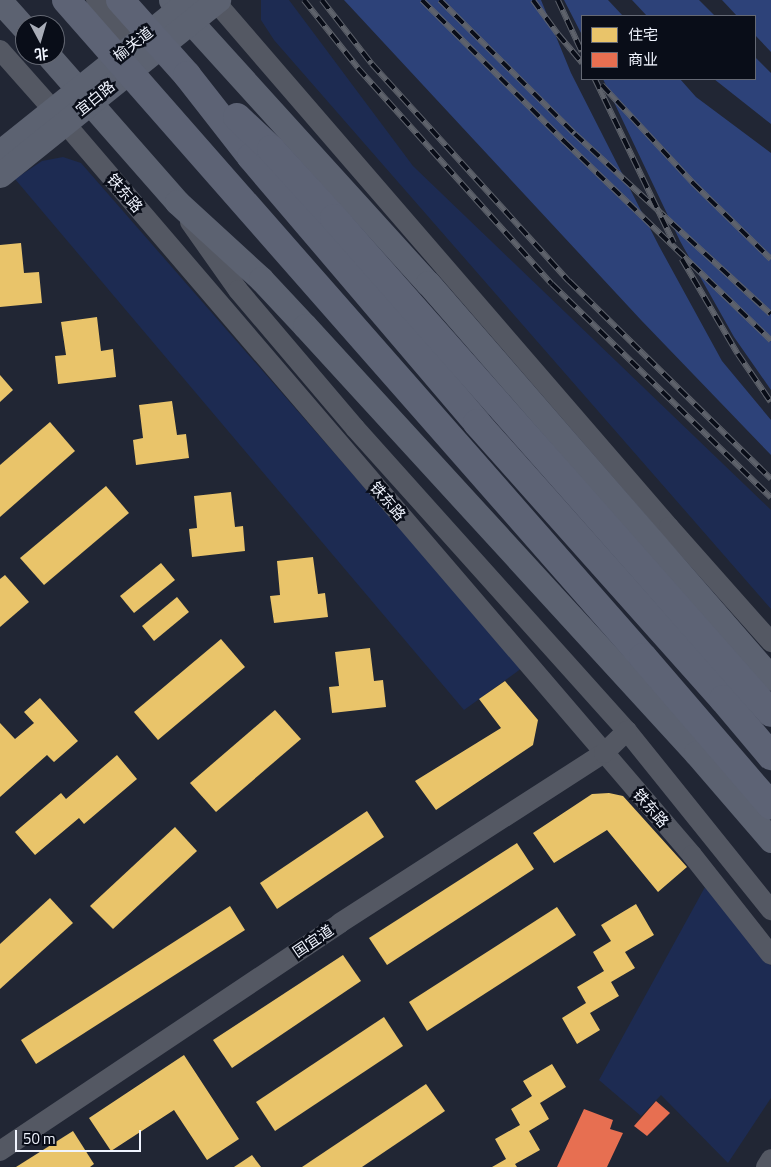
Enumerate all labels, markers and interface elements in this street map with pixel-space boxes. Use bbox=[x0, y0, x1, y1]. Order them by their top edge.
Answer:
north arrow bbox=[15, 15, 65, 65]
legend bbox=[581, 15, 756, 80]
street label: 榆关道 bbox=[110, 23, 156, 65]
text: 住宅 bbox=[628, 23, 658, 46]
text: 北 bbox=[33, 43, 50, 66]
text: 商业 bbox=[628, 48, 658, 71]
street label: 宜白路 bbox=[72, 77, 118, 119]
street label: 铁东路 bbox=[103, 170, 147, 216]
street label: 铁东路 bbox=[366, 478, 410, 524]
street label: 铁东路 bbox=[629, 785, 673, 831]
street label: 国宜道 bbox=[289, 921, 337, 961]
scale bar bbox=[18, 1120, 144, 1152]
text: 50 m bbox=[23, 1127, 56, 1150]

